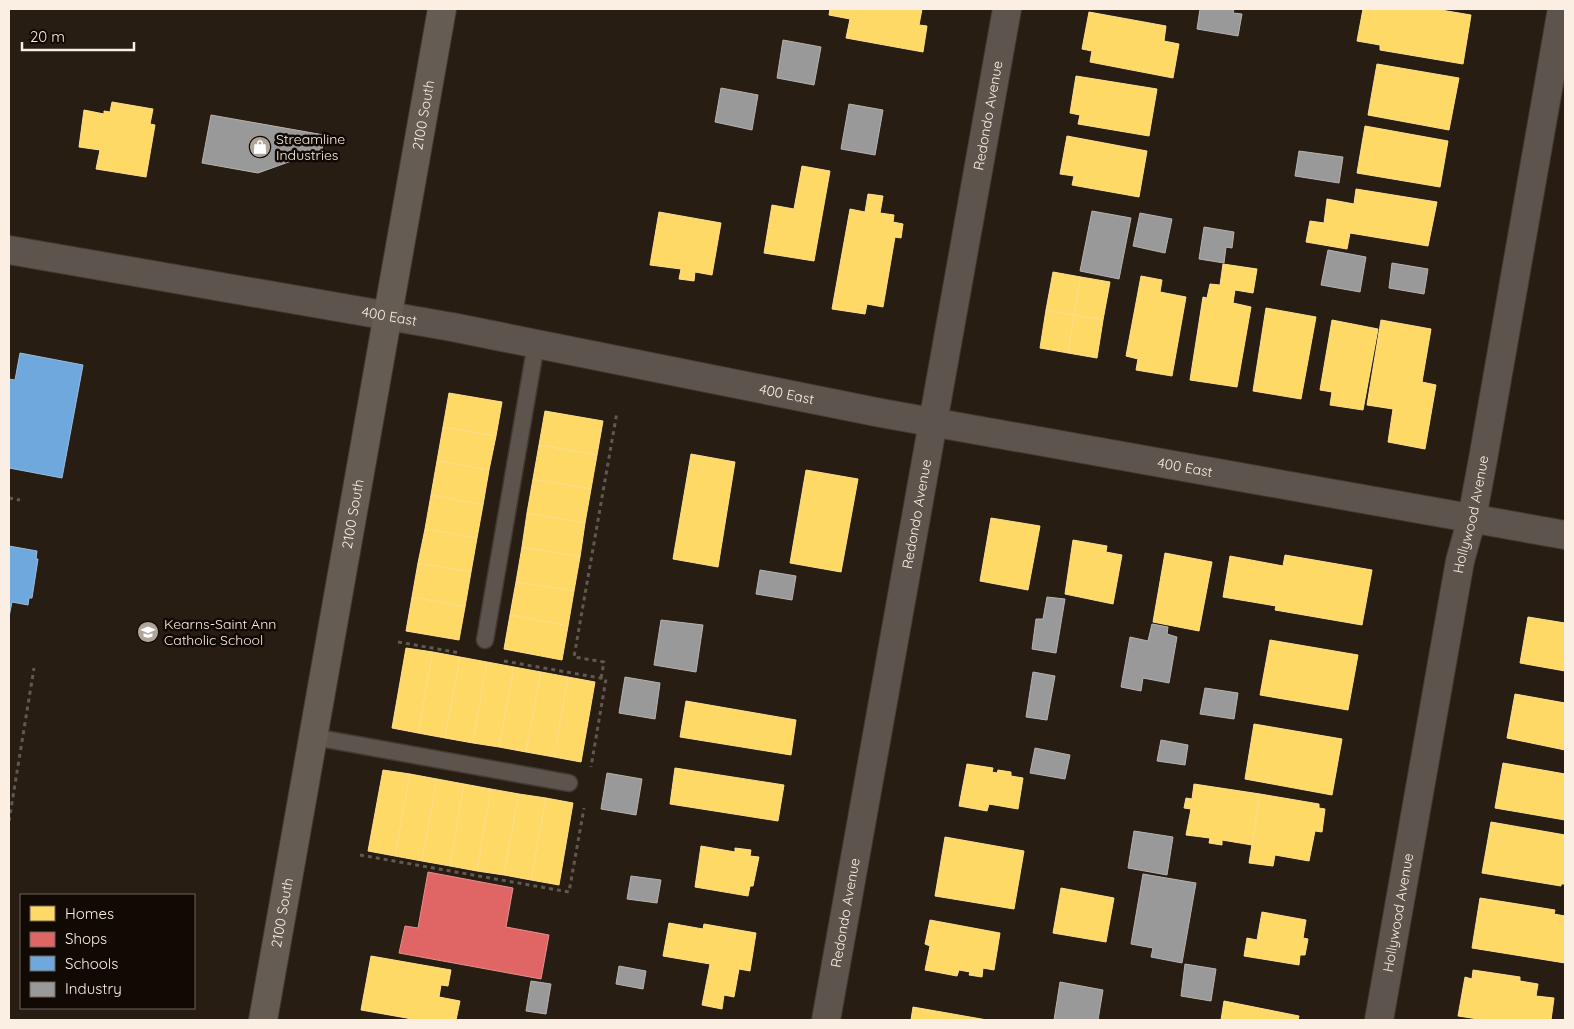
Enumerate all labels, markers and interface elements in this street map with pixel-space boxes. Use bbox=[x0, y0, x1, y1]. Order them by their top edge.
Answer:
scale bar bbox=[22, 20, 135, 52]
text: 20 m bbox=[30, 27, 65, 46]
street label: Redondo Avenue bbox=[969, 59, 1007, 172]
street label: 2100 South bbox=[408, 79, 438, 151]
place label: Streamline Industries bbox=[276, 130, 345, 164]
shop icon: Streamline Industries bbox=[248, 135, 272, 159]
street label: 400 East bbox=[360, 302, 419, 330]
street label: 400 East bbox=[758, 380, 816, 408]
street label: 400 East bbox=[1156, 453, 1214, 481]
street label: Hollywood Avenue bbox=[1449, 454, 1493, 575]
street label: Redondo Avenue bbox=[898, 458, 935, 570]
street label: 2100 South bbox=[338, 478, 368, 550]
place label: Kearns-Saint Ann Catholic School bbox=[164, 615, 276, 649]
school or university icon: Kearns-Saint Ann Catholic School bbox=[136, 620, 160, 644]
street label: Hollywood Avenue bbox=[1379, 852, 1417, 974]
street label: Redondo Avenue bbox=[827, 856, 864, 969]
street label: 2100 South bbox=[267, 876, 297, 949]
legend bbox=[20, 894, 195, 1009]
text: Homes bbox=[65, 904, 114, 923]
text: Shops bbox=[65, 929, 107, 948]
text: Schools bbox=[65, 954, 118, 973]
text: Industry bbox=[65, 979, 122, 998]

